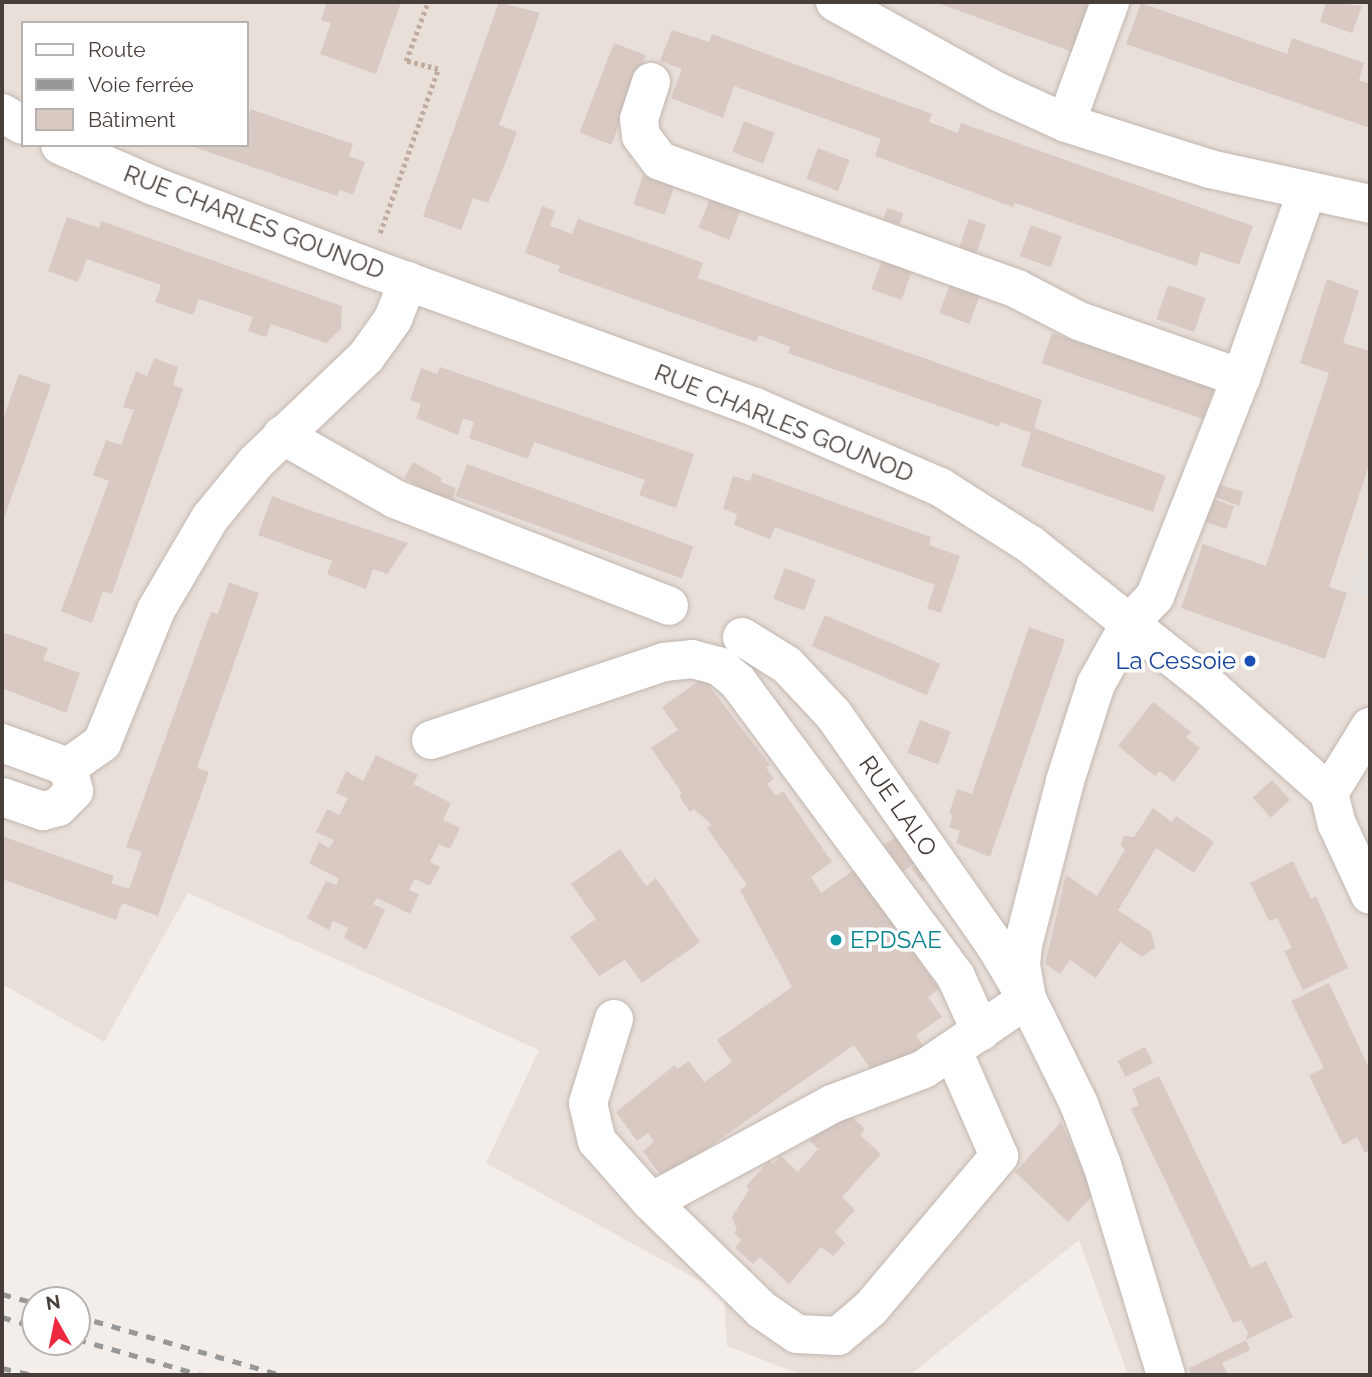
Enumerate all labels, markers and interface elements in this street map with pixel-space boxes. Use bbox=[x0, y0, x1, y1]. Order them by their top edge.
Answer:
legend bbox=[21, 21, 248, 147]
text: Route bbox=[88, 37, 146, 62]
text: Voie ferrée bbox=[88, 72, 194, 97]
text: Bâtiment bbox=[88, 107, 176, 132]
street label: RUE CHARLES GOUNOD bbox=[120, 159, 388, 285]
street label: RUE CHARLES GOUNOD bbox=[650, 358, 918, 488]
place label: La Cessoie bbox=[1115, 647, 1236, 675]
marker: La Cessoie bbox=[1242, 653, 1258, 669]
street label: RUE LALO bbox=[853, 750, 943, 862]
place label: EPDSAE bbox=[850, 926, 942, 954]
marker: EPDSAE bbox=[828, 932, 844, 948]
north arrow bbox=[21, 1286, 91, 1356]
text: N bbox=[44, 1290, 62, 1314]

